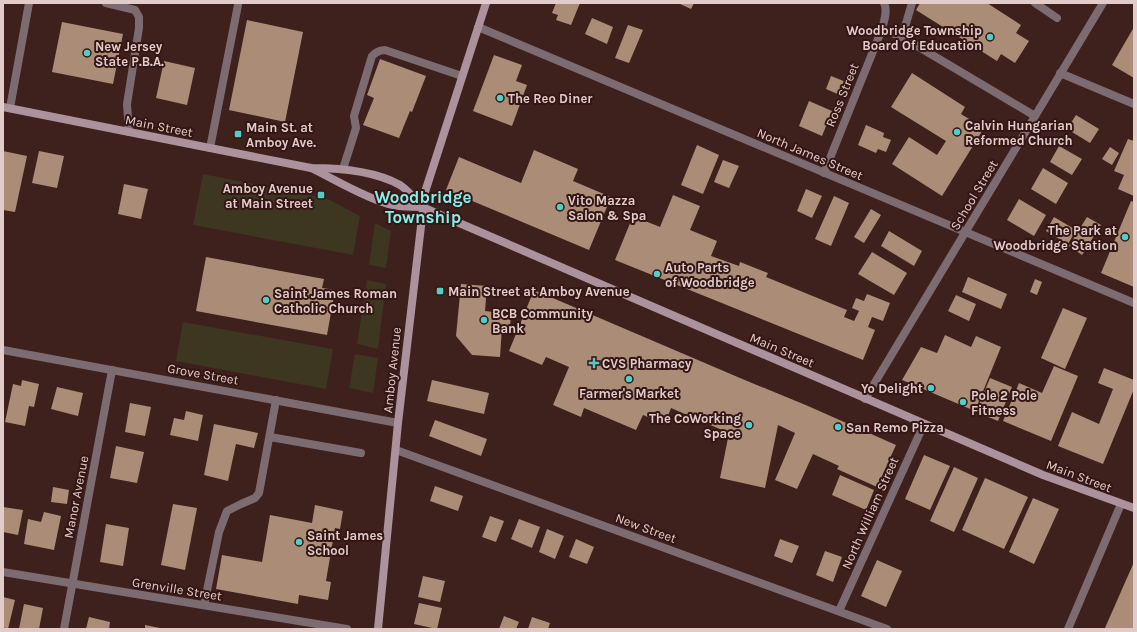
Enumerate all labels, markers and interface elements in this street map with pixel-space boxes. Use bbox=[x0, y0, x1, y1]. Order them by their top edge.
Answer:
place label: Woodbridge Township Board Of Education bbox=[846, 23, 982, 53]
marker: Woodbridge Township Board Of Education bbox=[985, 32, 995, 42]
place label: New Jersey State P.B.A. bbox=[95, 39, 164, 69]
marker: New Jersey State P.B.A. bbox=[82, 48, 92, 58]
street label: Ross Street bbox=[822, 61, 862, 129]
place label: The Reo Diner bbox=[508, 91, 593, 106]
marker: The Reo Diner bbox=[495, 93, 505, 103]
street label: Main Street bbox=[124, 112, 194, 140]
place label: Calvin Hungarian Reformed Church bbox=[965, 118, 1073, 148]
place label: Main St. at Amboy Ave. bbox=[246, 120, 316, 150]
street label: North James Street bbox=[755, 125, 865, 183]
marker: Calvin Hungarian Reformed Church bbox=[952, 127, 962, 137]
marker: Main St. at Amboy Ave. bbox=[233, 129, 243, 139]
street label: School Street bbox=[947, 157, 1001, 233]
place label: Amboy Avenue at Main Street bbox=[223, 181, 313, 211]
district label: Woodbridge Township bbox=[374, 187, 472, 227]
marker: Amboy Avenue at Main Street bbox=[316, 190, 326, 200]
place label: Vito Mazza Salon & Spa bbox=[568, 193, 646, 223]
marker: Vito Mazza Salon & Spa bbox=[555, 202, 565, 212]
place label: The Park at Woodbridge Station bbox=[994, 223, 1117, 253]
marker: The Park at Woodbridge Station bbox=[1120, 232, 1130, 242]
place label: Auto Parts of Woodbridge bbox=[665, 260, 755, 290]
marker: Auto Parts of Woodbridge bbox=[652, 269, 662, 279]
place label: Main Street at Amboy Avenue bbox=[448, 284, 630, 299]
place label: Saint James Roman Catholic Church bbox=[274, 286, 397, 316]
marker: Main Street at Amboy Avenue bbox=[435, 286, 445, 296]
marker: Saint James Roman Catholic Church bbox=[261, 295, 271, 305]
place label: BCB Community Bank bbox=[492, 306, 593, 336]
marker: BCB Community Bank bbox=[479, 315, 489, 325]
street label: Amboy Avenue bbox=[380, 326, 404, 414]
street label: Main Street bbox=[747, 330, 817, 370]
place label: CVS Pharmacy bbox=[602, 356, 692, 371]
marker: CVS Pharmacy bbox=[589, 358, 599, 368]
street label: Grove Street bbox=[166, 360, 240, 388]
marker: Farmer's Market bbox=[624, 374, 634, 384]
place label: Yo Delight bbox=[861, 381, 923, 396]
marker: Yo Delight bbox=[926, 383, 936, 393]
place label: Farmer's Market bbox=[579, 386, 679, 401]
place label: Pole 2 Pole Fitness bbox=[971, 388, 1037, 418]
marker: Pole 2 Pole Fitness bbox=[958, 397, 968, 407]
place label: The CoWorking Space bbox=[649, 411, 741, 441]
marker: The CoWorking Space bbox=[744, 420, 754, 430]
place label: San Remo Pizza bbox=[846, 420, 944, 435]
marker: San Remo Pizza bbox=[833, 422, 843, 432]
street label: Manor Avenue bbox=[61, 454, 91, 540]
street label: North William Street bbox=[838, 454, 902, 571]
street label: Main Street bbox=[1044, 457, 1114, 495]
street label: New Street bbox=[613, 510, 679, 546]
place label: Saint James School bbox=[307, 528, 383, 558]
marker: Saint James School bbox=[294, 537, 304, 547]
street label: Grenville Street bbox=[131, 574, 223, 604]

